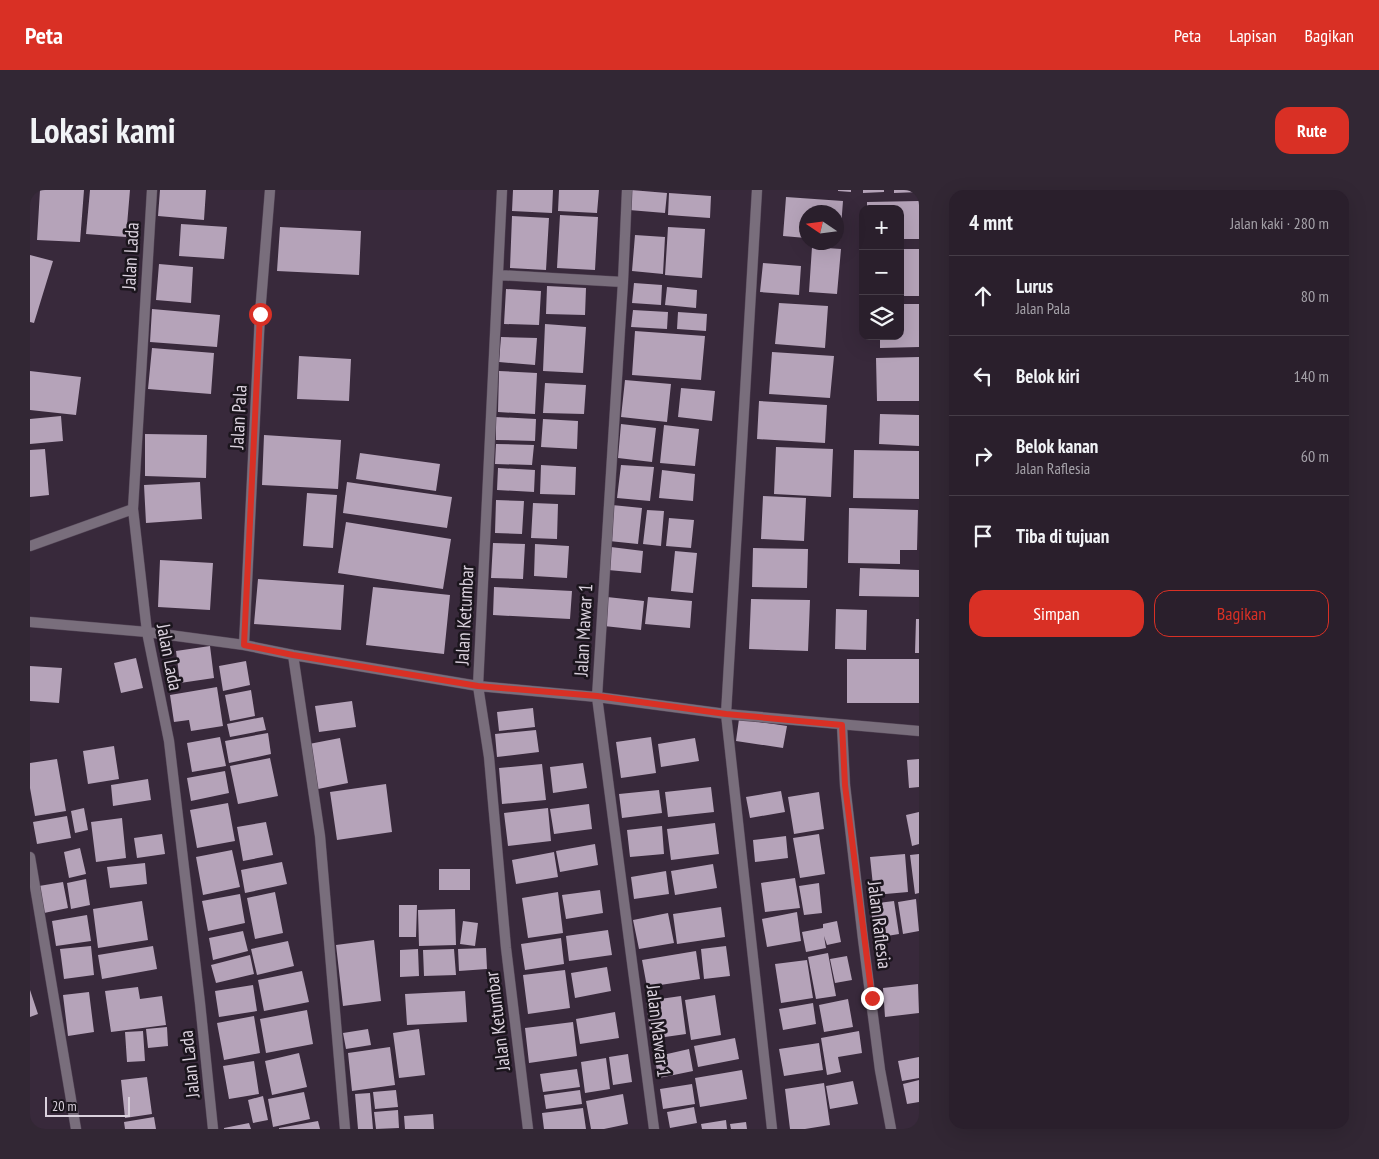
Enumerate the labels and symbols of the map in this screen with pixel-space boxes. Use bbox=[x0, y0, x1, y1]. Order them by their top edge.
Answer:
north arrow bbox=[799, 205, 844, 250]
street label: Jalan Lada bbox=[116, 222, 144, 291]
route start bbox=[249, 303, 272, 326]
street label: Jalan Pala bbox=[224, 384, 252, 451]
street label: Jalan Ketumbar bbox=[449, 564, 479, 667]
street label: Jalan Mawar 1 bbox=[569, 583, 597, 678]
street label: Jalan Lada bbox=[152, 621, 188, 692]
street label: Jalan Raflesia bbox=[863, 879, 897, 970]
street label: Jalan Ketumbar bbox=[479, 969, 515, 1073]
street label: Jalan Mawar 1 bbox=[641, 982, 677, 1079]
route end bbox=[861, 987, 884, 1010]
street label: Jalan Lada bbox=[174, 1029, 205, 1100]
scale bar bbox=[45, 1094, 130, 1117]

